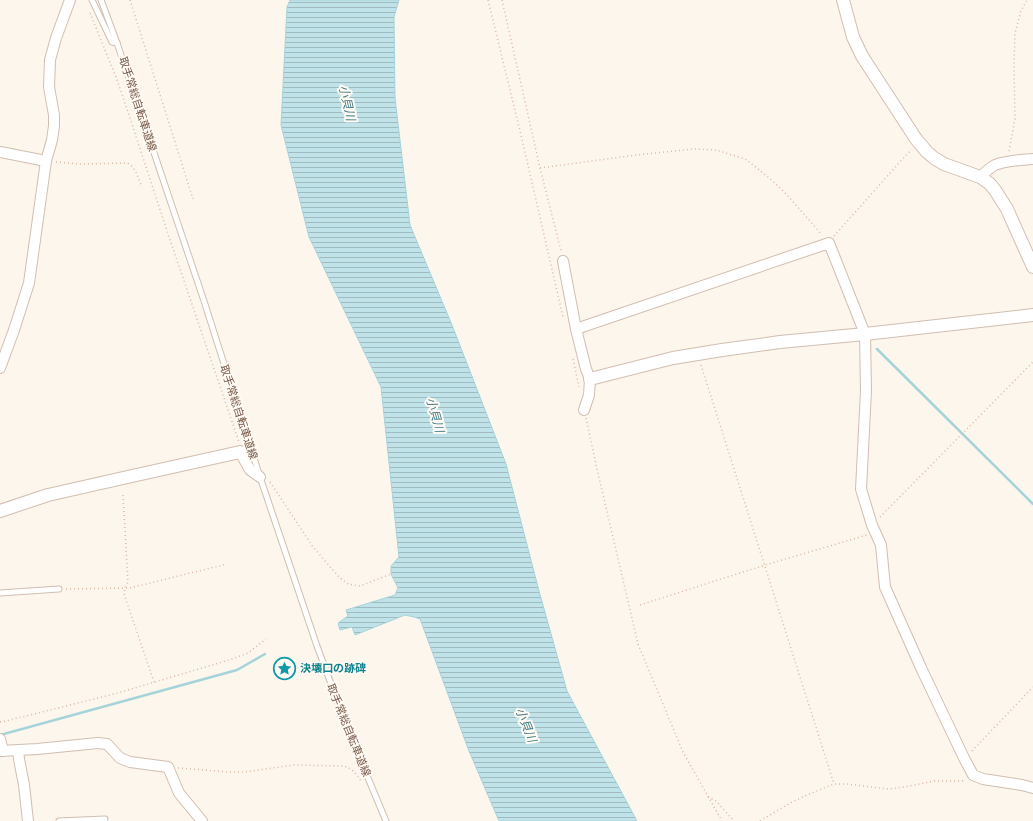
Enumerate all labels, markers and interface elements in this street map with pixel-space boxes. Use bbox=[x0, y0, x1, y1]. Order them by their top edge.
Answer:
street label: 取手常総自転車道線 bbox=[116, 55, 160, 153]
water label: 小貝川 bbox=[336, 84, 359, 124]
street label: 取手常総自転車道線 bbox=[217, 363, 261, 461]
water label: 小貝川 bbox=[423, 395, 448, 436]
place icon: 決壊口の跡碑 bbox=[272, 655, 298, 681]
place label: 決壊口の跡碑 bbox=[300, 661, 366, 675]
street label: 取手常総自転車道線 bbox=[324, 681, 374, 779]
water label: 小貝川 bbox=[513, 705, 541, 746]

